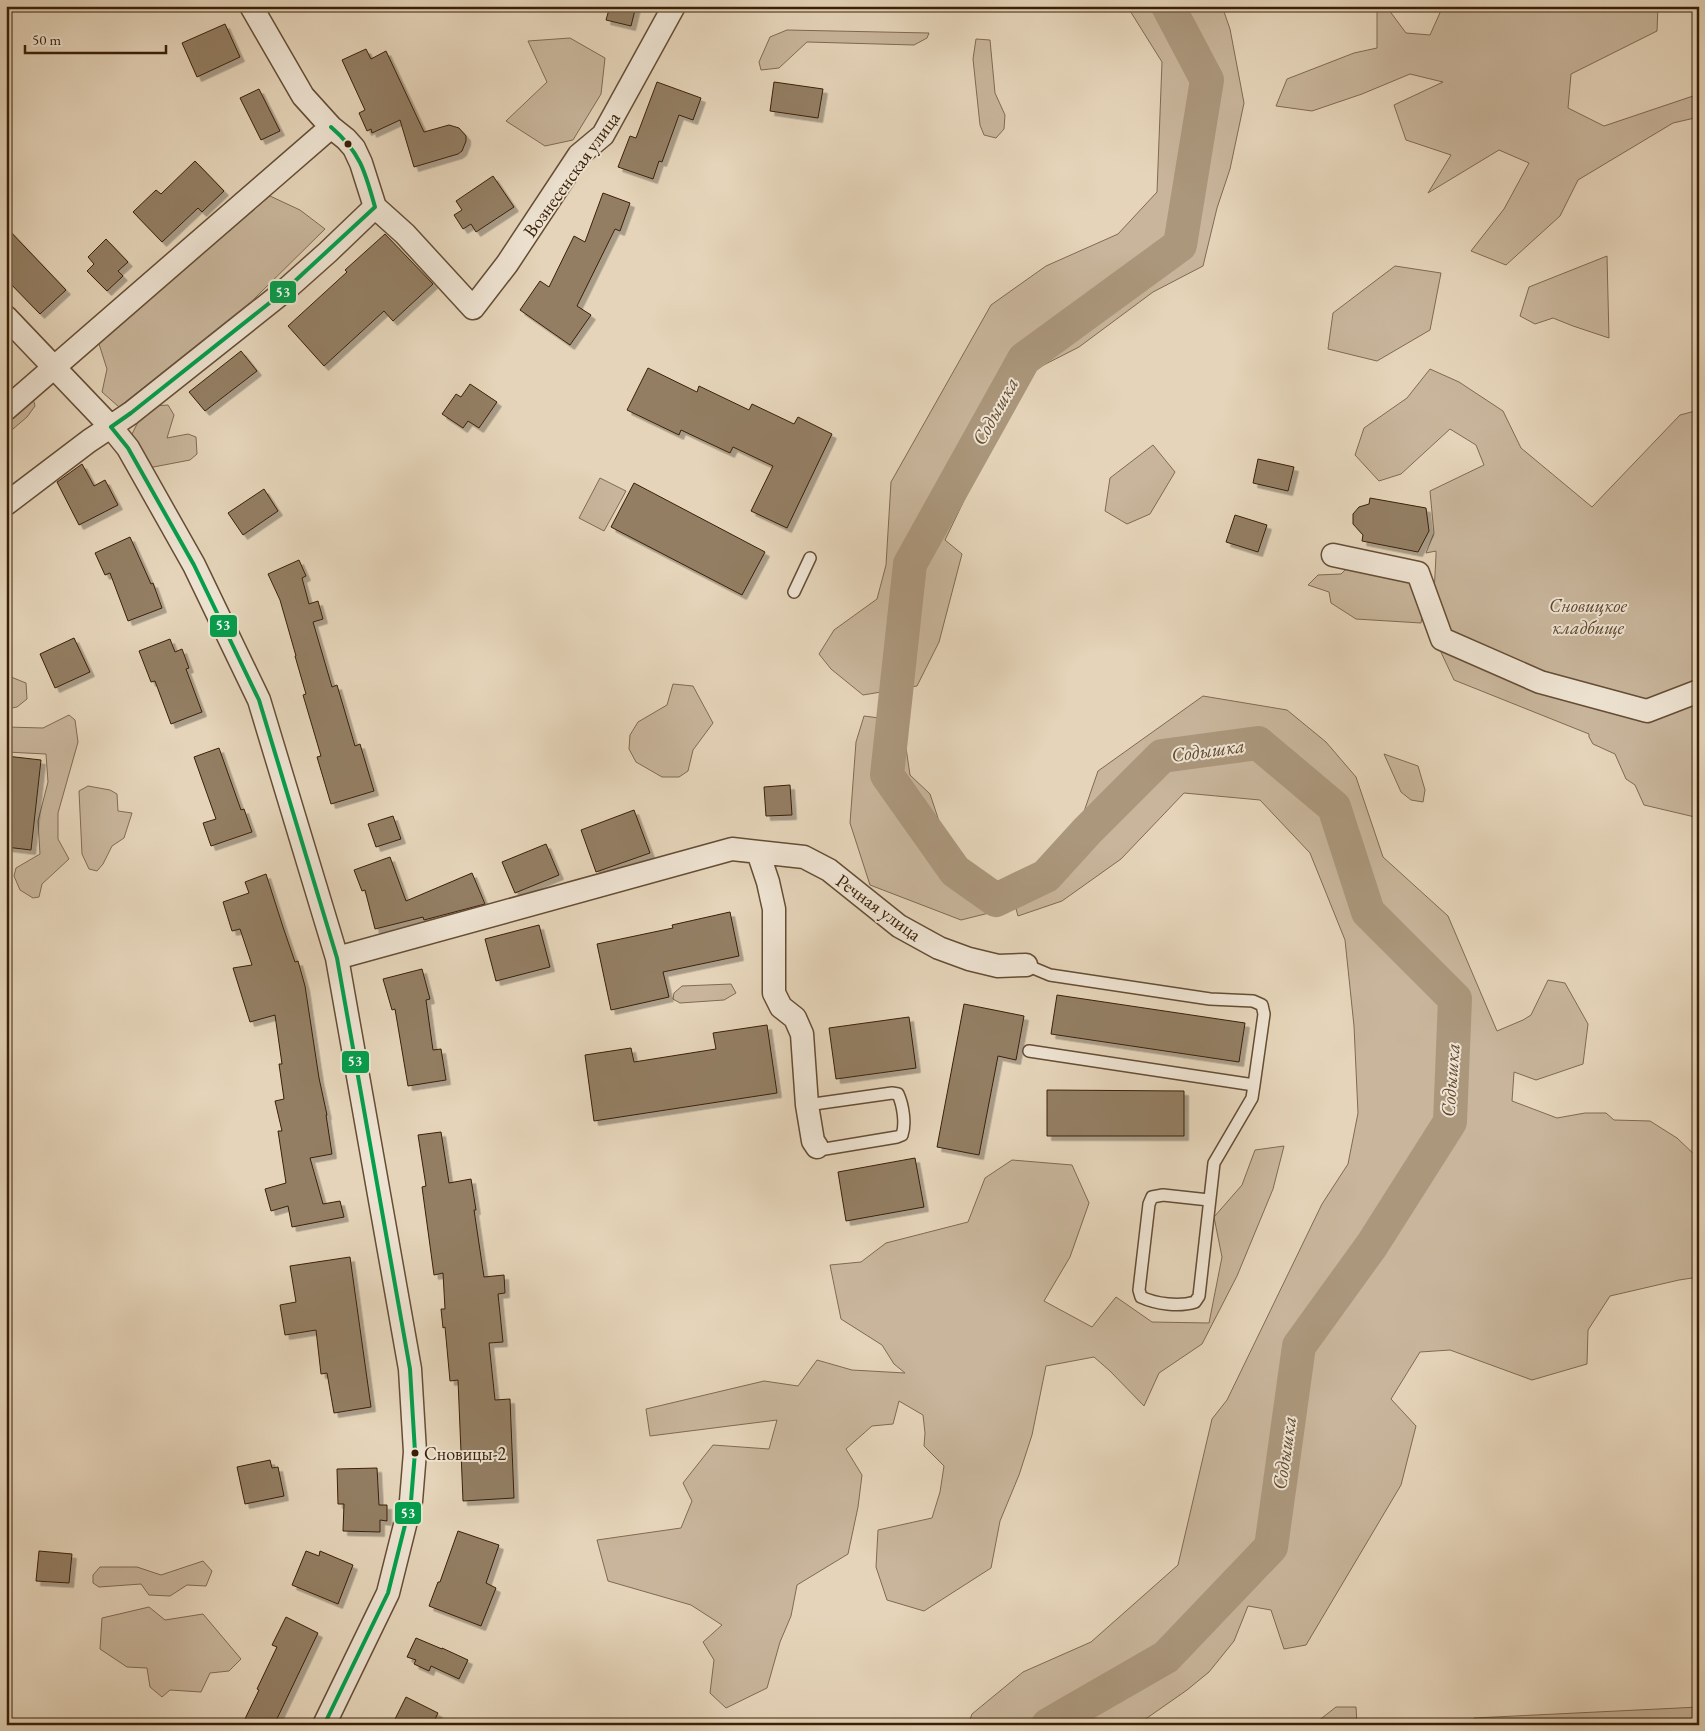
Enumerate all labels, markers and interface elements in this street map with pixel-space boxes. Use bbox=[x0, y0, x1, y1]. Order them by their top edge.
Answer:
scale bar bbox=[25, 22, 166, 54]
text: 50 m bbox=[32, 30, 61, 49]
street label: Вознесенская улица bbox=[517, 106, 626, 242]
unlabelled marker bbox=[343, 139, 353, 149]
line badge: 53 bbox=[269, 280, 297, 304]
text: 53 bbox=[276, 283, 290, 301]
water label: Содышка bbox=[966, 372, 1024, 450]
park label: Сновицкое кладбище bbox=[1549, 593, 1628, 640]
line badge: 53 bbox=[209, 614, 238, 638]
text: 53 bbox=[216, 616, 230, 634]
water label: Содышка bbox=[1170, 732, 1246, 768]
street label: Речная улица bbox=[831, 868, 927, 947]
water label: Содышка bbox=[1434, 1042, 1466, 1118]
line badge: 53 bbox=[341, 1050, 370, 1074]
text: 53 bbox=[348, 1052, 362, 1070]
water label: Содышка bbox=[1266, 1415, 1302, 1491]
place label: Сновицы-2 bbox=[424, 1442, 506, 1465]
marker: Сновицы-2 bbox=[410, 1448, 420, 1458]
line badge: 53 bbox=[394, 1501, 422, 1525]
text: 53 bbox=[401, 1504, 415, 1522]

